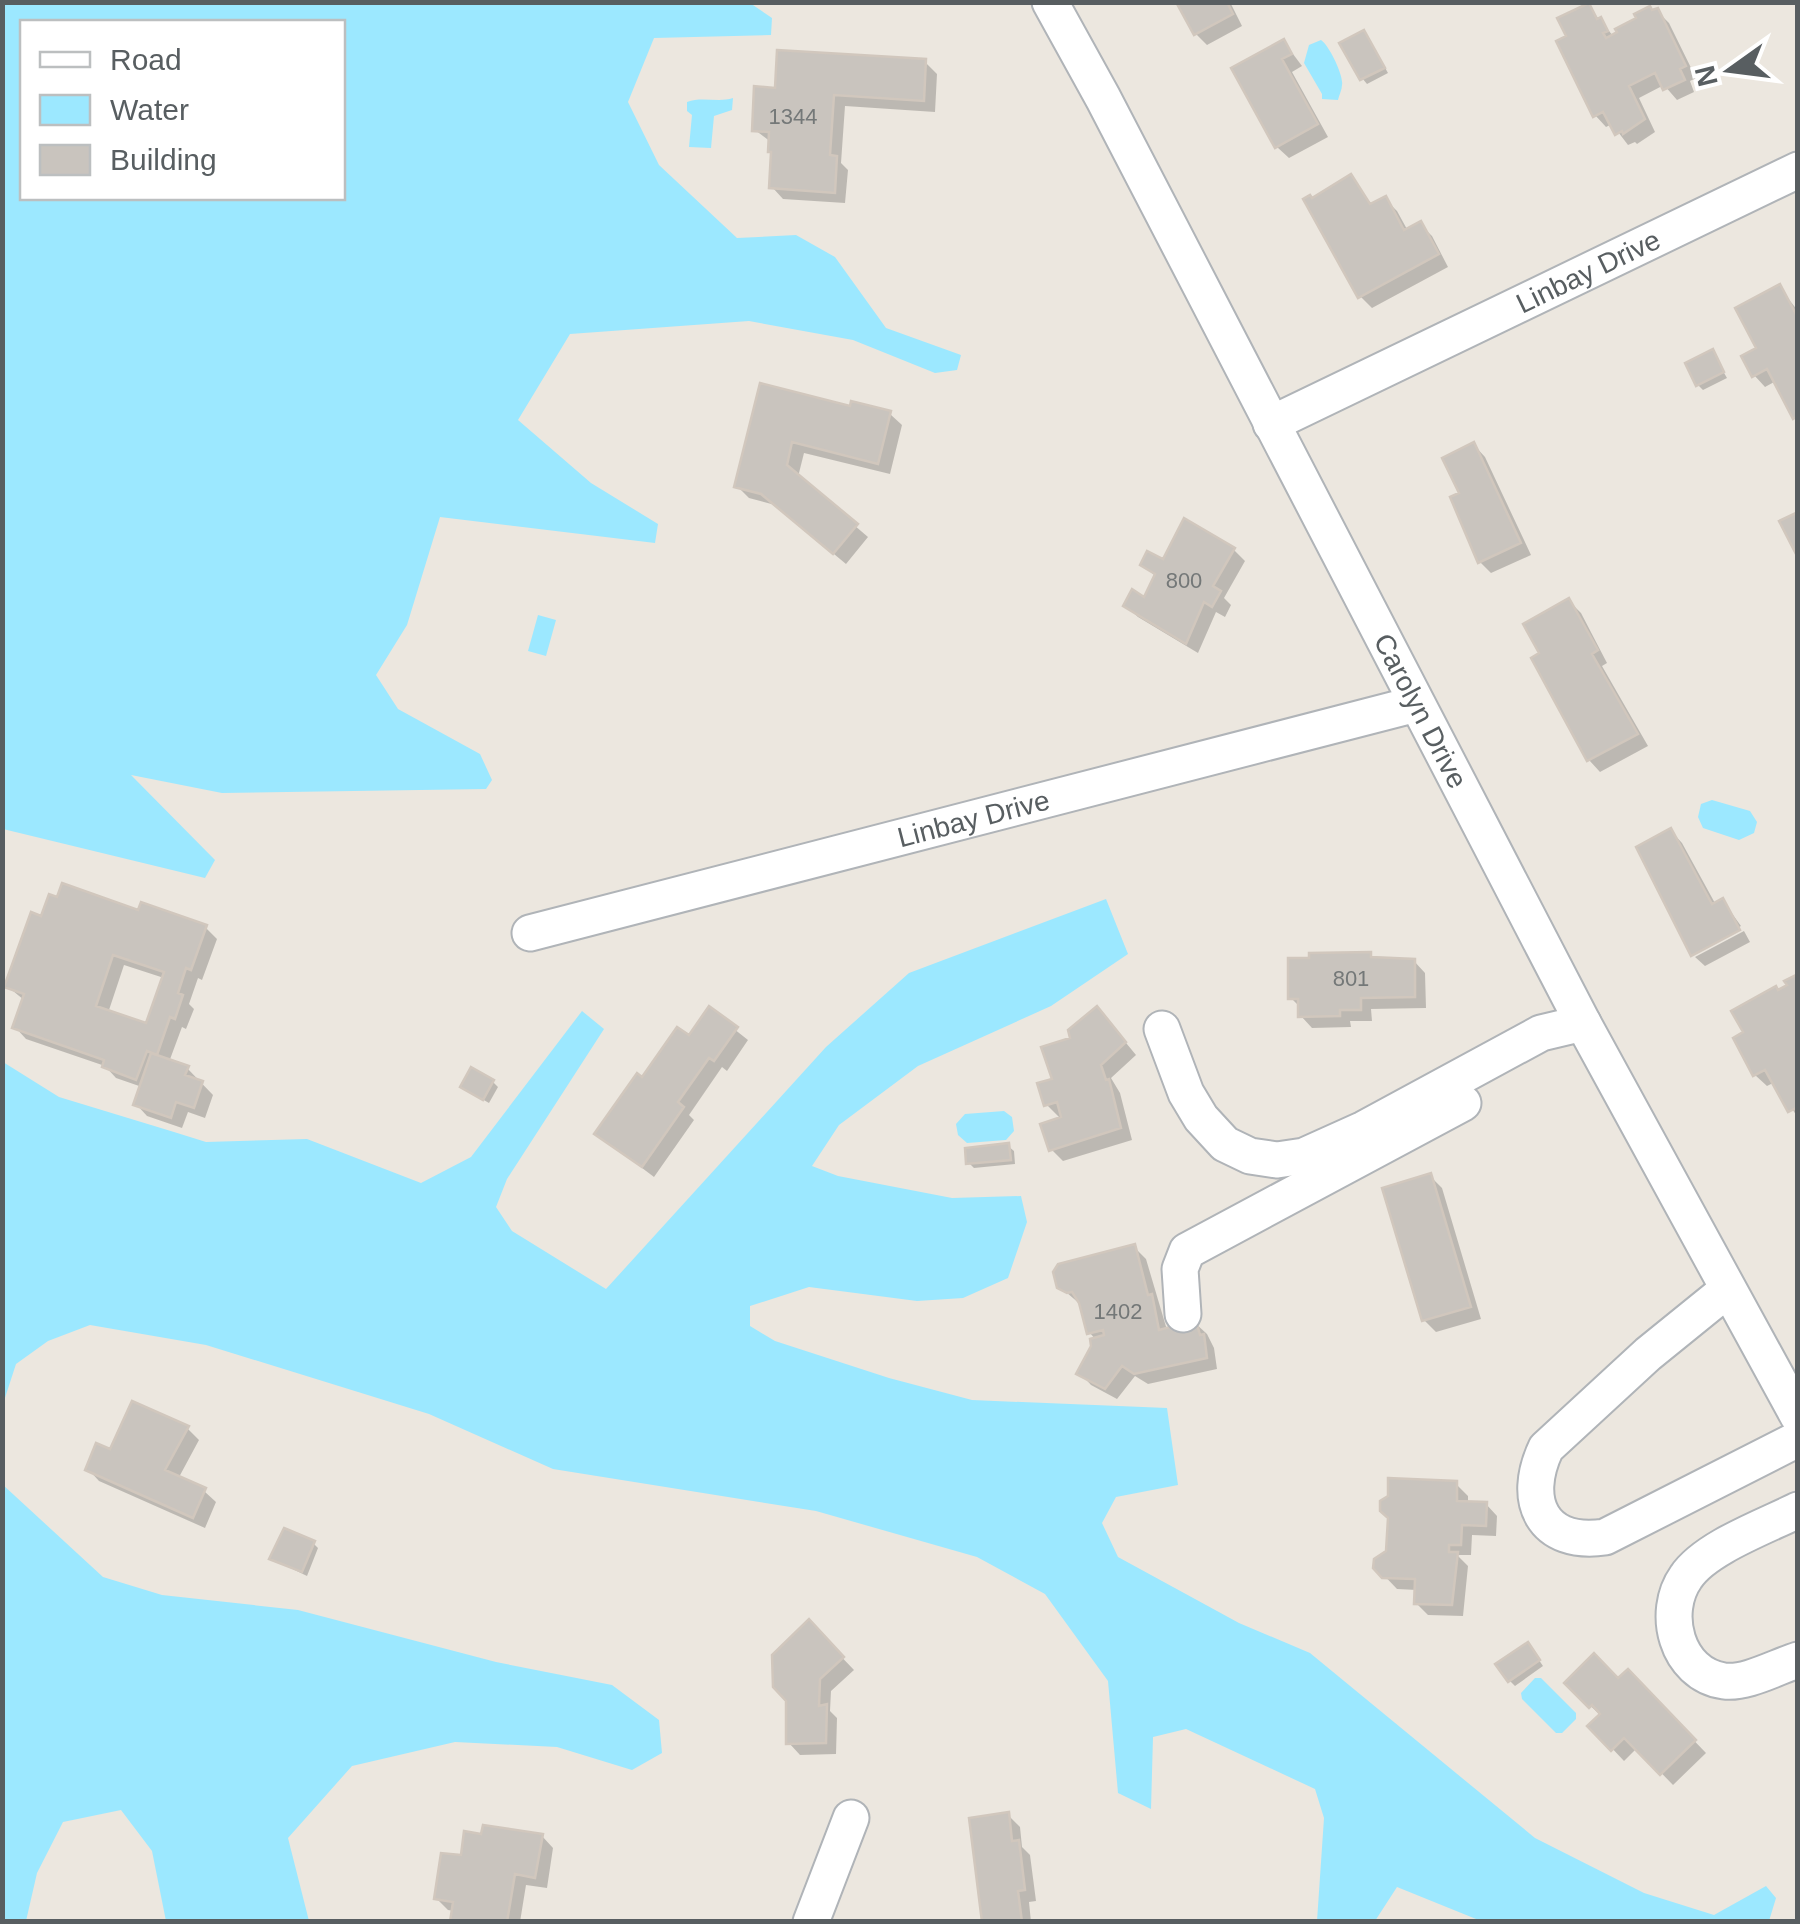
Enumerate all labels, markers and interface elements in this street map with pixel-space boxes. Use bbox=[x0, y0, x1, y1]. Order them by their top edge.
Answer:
legend bbox=[20, 20, 345, 200]
north arrow bbox=[1680, 20, 1780, 120]
text: Road bbox=[110, 43, 182, 76]
text: N bbox=[1689, 62, 1724, 89]
text: Water bbox=[110, 93, 189, 126]
house number: 1344 bbox=[769, 104, 817, 129]
text: Building bbox=[110, 143, 217, 176]
street label: Linbay Drive bbox=[1511, 224, 1665, 319]
house number: 800 bbox=[1166, 568, 1202, 593]
street label: Carolyn Drive bbox=[1368, 629, 1473, 793]
street label: Linbay Drive bbox=[894, 784, 1053, 853]
house number: 801 bbox=[1333, 966, 1369, 991]
house number: 1402 bbox=[1094, 1299, 1142, 1324]

